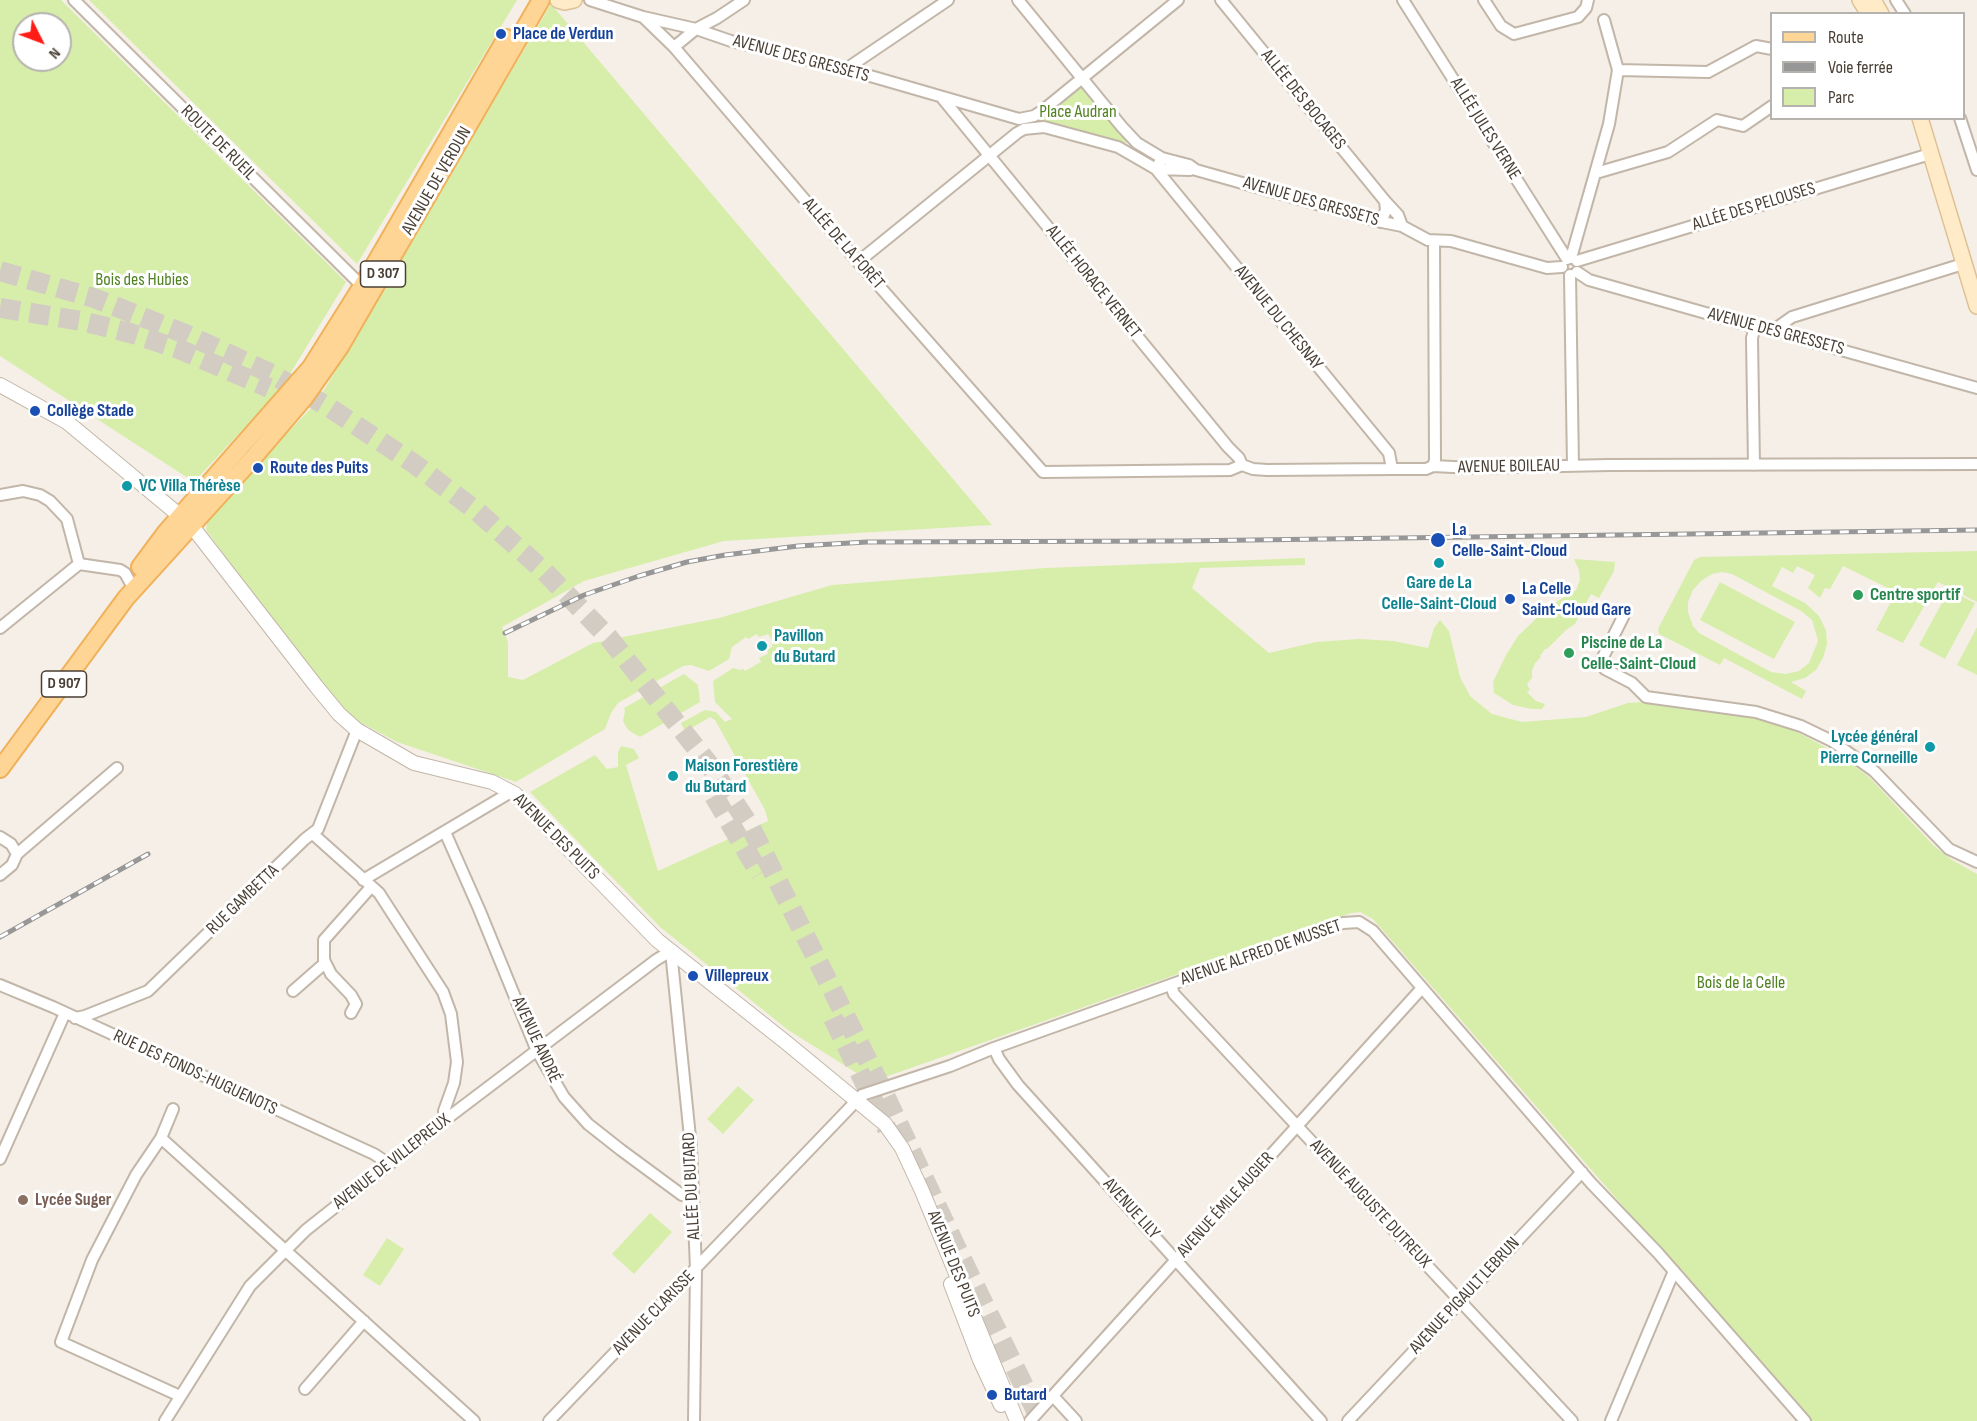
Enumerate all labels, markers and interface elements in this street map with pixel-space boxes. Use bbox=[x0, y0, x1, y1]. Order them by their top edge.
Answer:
north arrow bbox=[12, 12, 72, 72]
legend bbox=[1770, 12, 1965, 120]
place label: Place de Verdun bbox=[513, 23, 613, 45]
marker: Place de Verdun bbox=[494, 27, 508, 41]
text: Route bbox=[1828, 27, 1864, 48]
street label: AVENUE DES GRESSETS bbox=[731, 30, 871, 88]
text: N bbox=[44, 44, 64, 63]
street label: ALLÉE DES BOCAGES bbox=[1256, 45, 1350, 155]
text: Voie ferrée bbox=[1828, 57, 1893, 78]
street label: ALLÉE JULES VERNE bbox=[1445, 74, 1525, 184]
text: Parc bbox=[1828, 87, 1854, 108]
street label: ROUTE DE RUEIL bbox=[176, 101, 260, 185]
park label: Place Audran bbox=[1039, 101, 1117, 123]
street label: AVENUE DE VERDUN bbox=[397, 123, 477, 239]
street label: AVENUE DES GRESSETS bbox=[1241, 172, 1381, 232]
street label: ALLÉE DES PELOUSES bbox=[1690, 178, 1818, 236]
street label: ALLÉE DE LA FORÊT bbox=[797, 194, 889, 294]
street label: ALLÉE HORACE VERNET bbox=[1041, 221, 1145, 343]
road number: D 307 bbox=[360, 261, 406, 287]
street label: AVENUE DU CHESNAY bbox=[1229, 261, 1327, 375]
park label: Bois des Hubies bbox=[95, 269, 189, 291]
street label: AVENUE DES GRESSETS bbox=[1706, 303, 1846, 361]
place label: Collège Stade bbox=[47, 400, 134, 422]
marker: Collège Stade bbox=[28, 404, 42, 418]
street label: AVENUE BOILEAU bbox=[1458, 455, 1560, 479]
place label: Route des Puits bbox=[270, 457, 368, 479]
marker: Route des Puits bbox=[251, 461, 265, 475]
place label: VC Villa Thérèse bbox=[139, 475, 241, 497]
marker: VC Villa Thérèse bbox=[120, 479, 134, 493]
place label: La Celle-Saint-Cloud bbox=[1452, 519, 1567, 562]
marker: La Celle-Saint-Cloud bbox=[1429, 531, 1447, 549]
marker: Gare de La Celle-Saint-Cloud bbox=[1432, 556, 1446, 570]
place label: Gare de La Celle-Saint-Cloud bbox=[1381, 572, 1497, 614]
place label: La Celle Saint-Cloud Gare bbox=[1522, 578, 1631, 620]
place label: Centre sportif bbox=[1870, 584, 1960, 606]
marker: Centre sportif bbox=[1851, 588, 1865, 602]
marker: La Celle Saint-Cloud Gare bbox=[1503, 592, 1517, 606]
place label: Pavillon du Butard bbox=[774, 625, 835, 668]
place label: Piscine de La Celle-Saint-Cloud bbox=[1581, 632, 1696, 674]
marker: Pavillon du Butard bbox=[755, 639, 769, 653]
marker: Piscine de La Celle-Saint-Cloud bbox=[1562, 646, 1576, 660]
road number: D 907 bbox=[42, 671, 86, 697]
place label: Lycée général Pierre Corneille bbox=[1820, 726, 1918, 768]
marker: Lycée général Pierre Corneille bbox=[1923, 740, 1937, 754]
place label: Maison Forestière du Butard bbox=[685, 755, 798, 798]
marker: Maison Forestière du Butard bbox=[666, 769, 680, 783]
street label: AVENUE DES PUITS bbox=[508, 789, 604, 885]
street label: RUE GAMBETTA bbox=[202, 860, 284, 940]
street label: AVENUE ALFRED DE MUSSET bbox=[1178, 915, 1344, 991]
place label: Villepreux bbox=[705, 965, 769, 987]
marker: Villepreux bbox=[686, 969, 700, 983]
park label: Bois de la Celle bbox=[1697, 972, 1785, 994]
street label: AVENUE ANDRÉ bbox=[507, 994, 565, 1086]
street label: RUE DES FONDS-HUGUENOTS bbox=[110, 1026, 280, 1120]
street label: AVENUE DE VILLEPREUX bbox=[329, 1110, 455, 1214]
street label: ALLÉE DU BUTARD bbox=[678, 1132, 706, 1240]
street label: AVENUE AUGUSTE DUTREUX bbox=[1305, 1135, 1435, 1273]
street label: AVENUE ÉMILE AUGIER bbox=[1173, 1148, 1279, 1262]
street label: AVENUE LILY bbox=[1098, 1174, 1164, 1244]
place label: Lycée Suger bbox=[35, 1189, 111, 1211]
marker: Lycée Suger bbox=[16, 1193, 30, 1207]
street label: AVENUE DES PUITS bbox=[922, 1208, 984, 1320]
street label: AVENUE PIGAULT LEBRUN bbox=[1405, 1233, 1525, 1359]
street label: AVENUE CLARISSE bbox=[608, 1266, 700, 1360]
place label: Butard bbox=[1004, 1384, 1047, 1406]
marker: Butard bbox=[985, 1388, 999, 1402]

